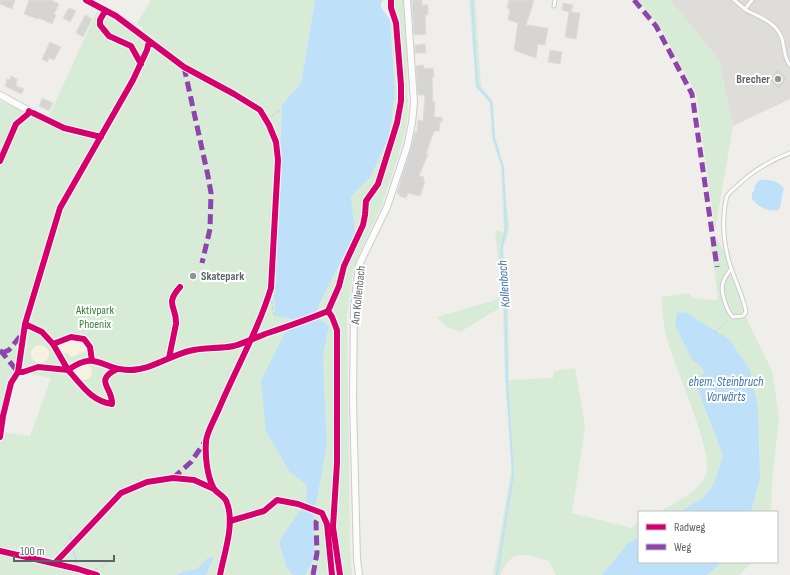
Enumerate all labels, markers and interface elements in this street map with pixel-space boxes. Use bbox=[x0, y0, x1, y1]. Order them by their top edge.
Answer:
place label: Brecher bbox=[736, 72, 770, 87]
marker: Brecher bbox=[773, 74, 783, 84]
water label: Kollenbach bbox=[494, 259, 514, 308]
street label: Am Kollenbach bbox=[348, 265, 369, 326]
place label: Skatepark bbox=[201, 269, 244, 284]
marker: Skatepark bbox=[188, 271, 198, 281]
park label: Aktivpark Phoenix bbox=[75, 303, 114, 332]
water label: ehem. Steinbruch Vorwärts bbox=[688, 374, 764, 405]
legend bbox=[638, 511, 778, 563]
text: Radweg bbox=[674, 520, 706, 535]
scale bar bbox=[14, 537, 114, 563]
text: Weg bbox=[674, 540, 691, 555]
text: 100 m bbox=[20, 544, 45, 559]

